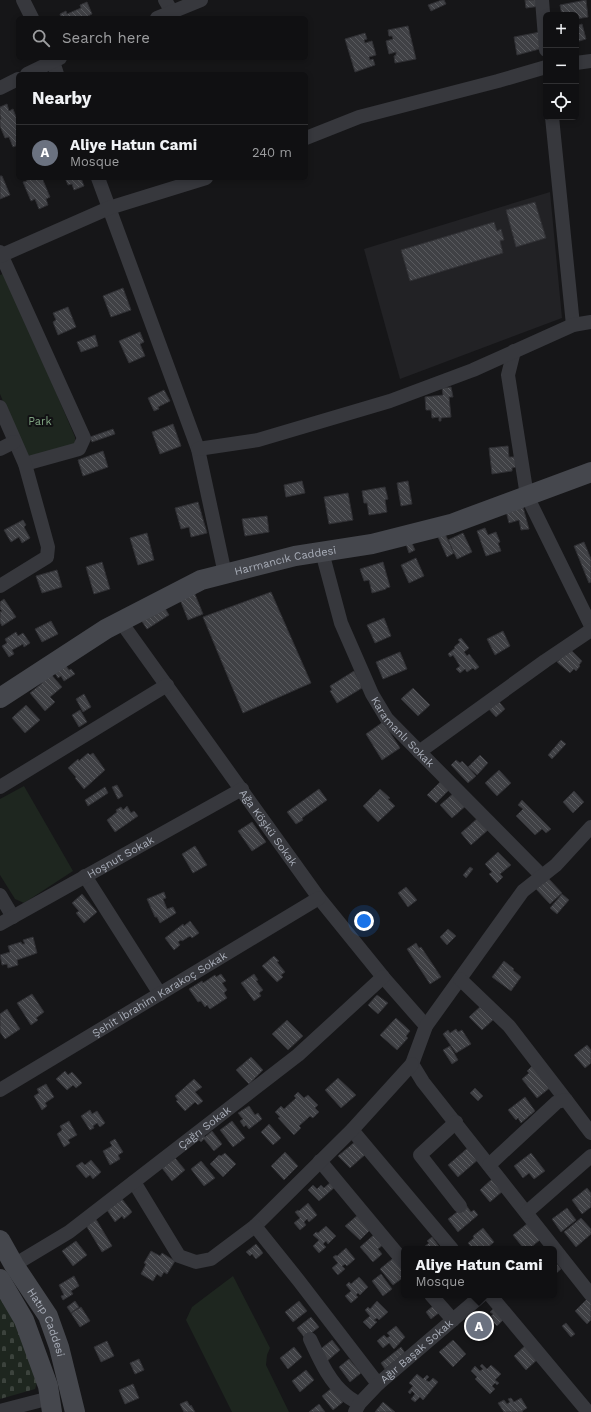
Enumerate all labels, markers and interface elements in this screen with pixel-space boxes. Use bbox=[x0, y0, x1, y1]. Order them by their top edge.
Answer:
map controls bbox=[543, 12, 579, 120]
button: + bbox=[543, 12, 579, 48]
search box bbox=[16, 16, 308, 60]
icon: search bbox=[30, 27, 52, 49]
text: Search here bbox=[62, 29, 150, 47]
button: − bbox=[543, 48, 579, 84]
button: locate bbox=[543, 84, 579, 120]
text: Nearby bbox=[32, 88, 91, 108]
text: Aliye Hatun Cami bbox=[70, 136, 197, 154]
text: A bbox=[41, 145, 49, 160]
text: 240 m bbox=[252, 145, 292, 160]
text: Mosque bbox=[70, 154, 119, 169]
park label: Park bbox=[28, 415, 52, 428]
street label: Harmancık Caddesi bbox=[233, 543, 337, 578]
street label: Karamanlı Sokak bbox=[369, 694, 437, 770]
street label: Ağa Köşkü Sokak bbox=[237, 787, 300, 868]
street label: Hoşnut Sokak bbox=[85, 833, 156, 881]
your location bbox=[354, 911, 374, 931]
street label: Şehit İbrahim Karakoç Sokak bbox=[90, 949, 229, 1040]
street label: Çağrı Sokak bbox=[175, 1103, 233, 1152]
popup bbox=[401, 1246, 557, 1298]
text: Aliye Hatun Cami bbox=[416, 1256, 543, 1274]
text: Mosque bbox=[416, 1274, 465, 1289]
street label: Hatıp Caddesi bbox=[25, 1285, 68, 1358]
pin: A bbox=[466, 1311, 492, 1341]
street label: Ağır Başak Sokak bbox=[377, 1316, 455, 1386]

